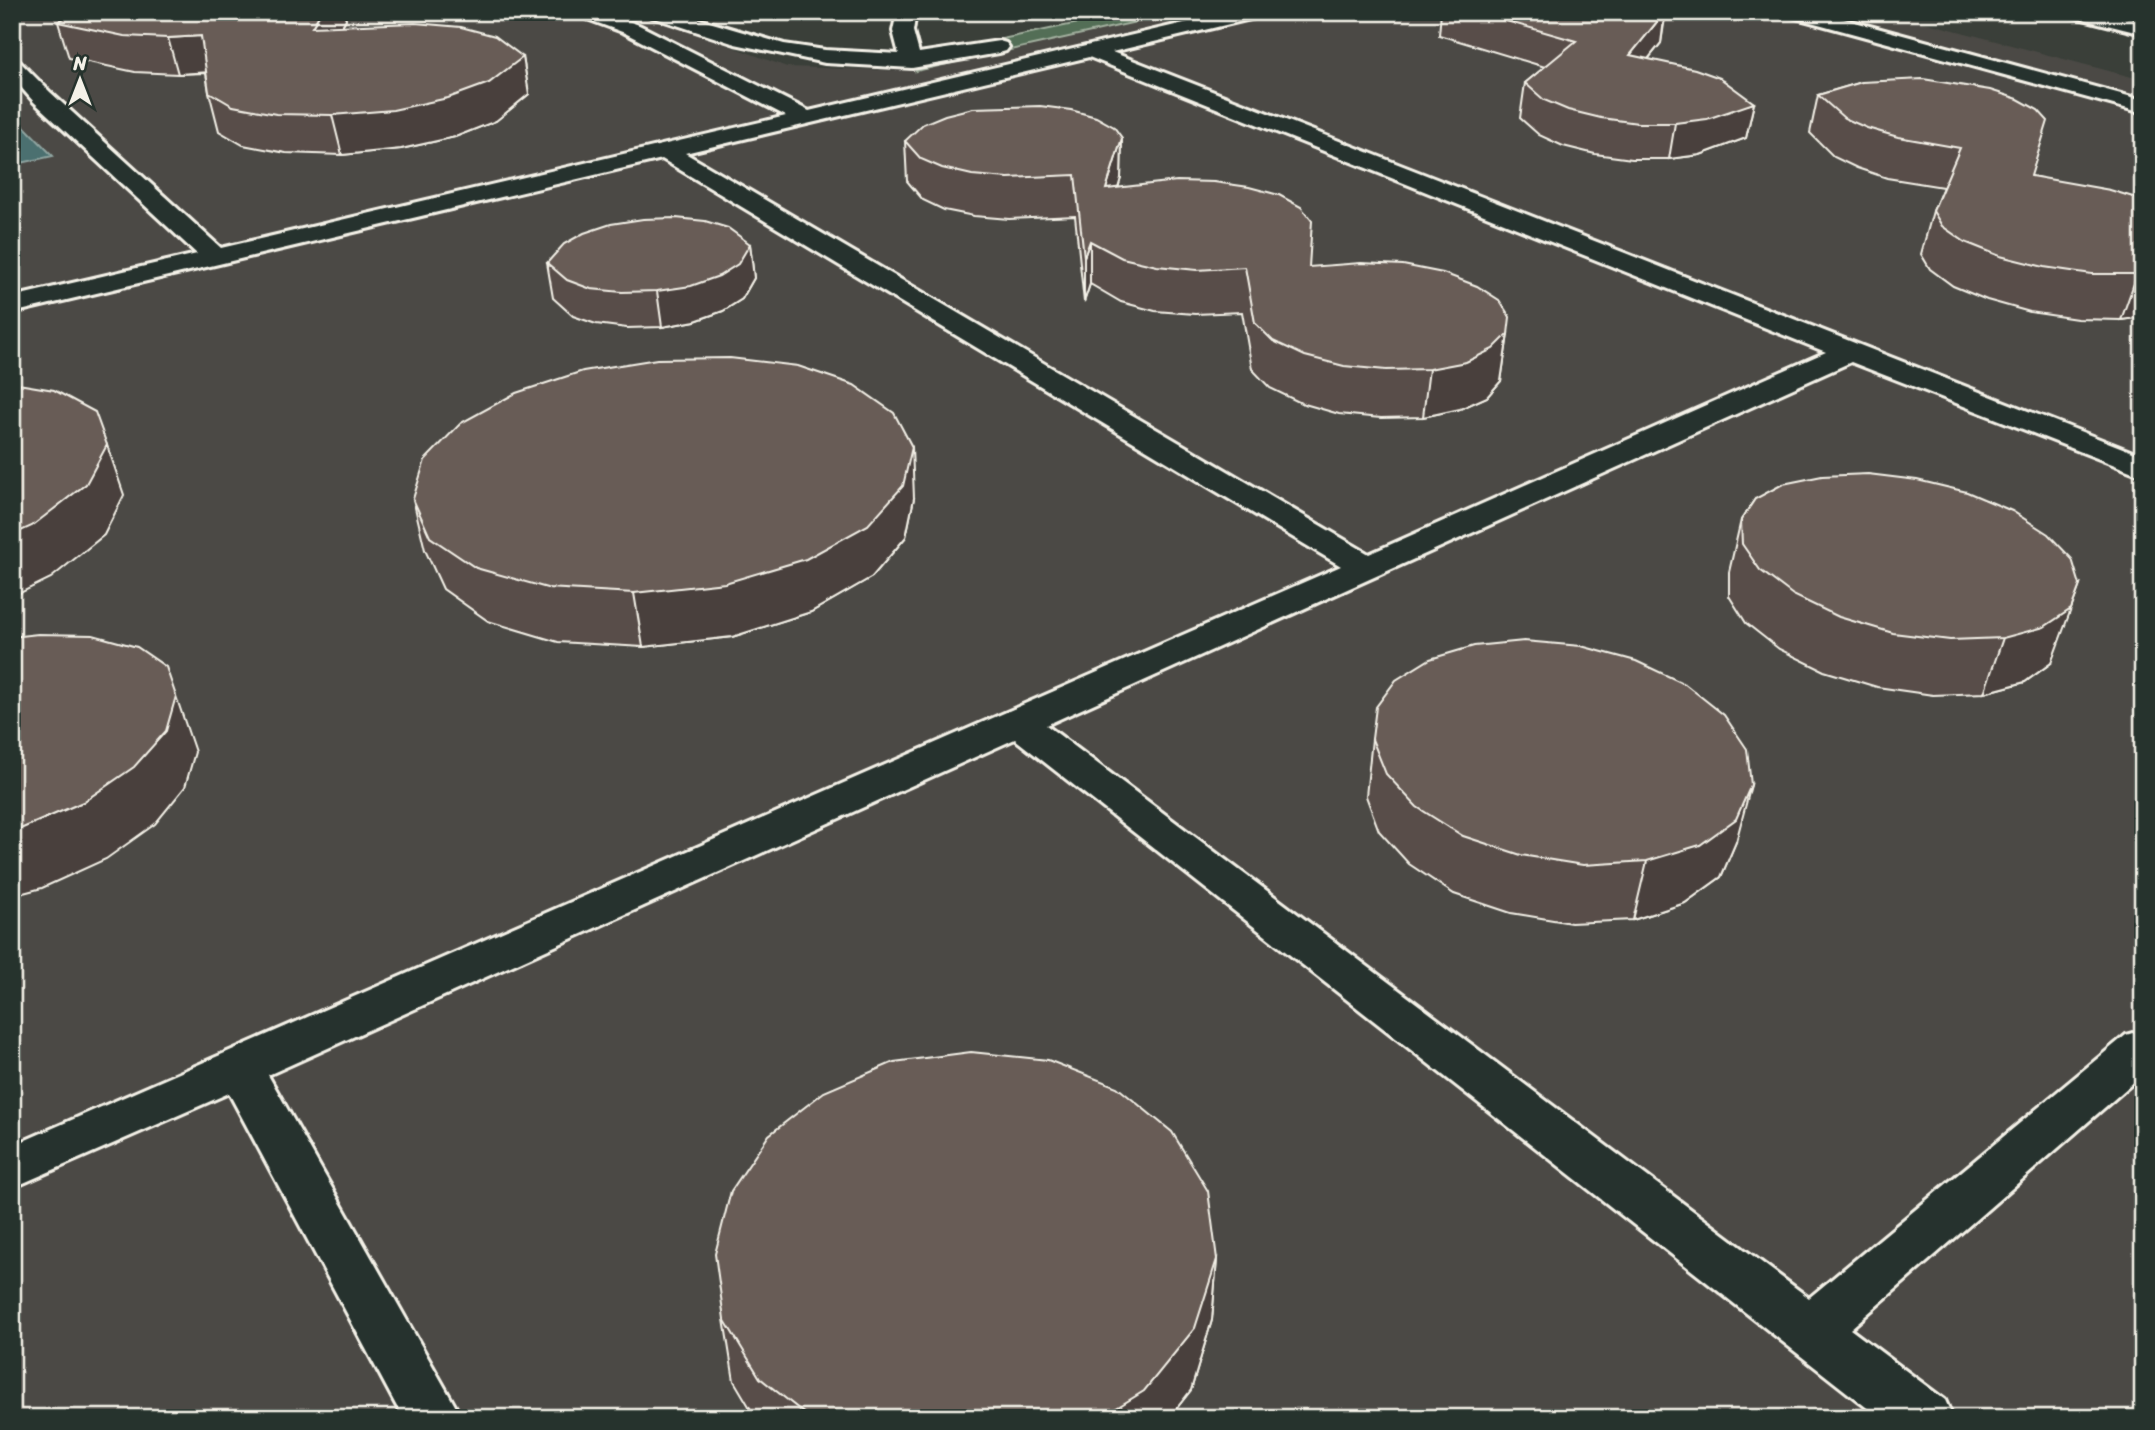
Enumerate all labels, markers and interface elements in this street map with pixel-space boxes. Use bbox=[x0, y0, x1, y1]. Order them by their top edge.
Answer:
north arrow bbox=[46, 46, 116, 116]
text: N bbox=[72, 47, 87, 80]

